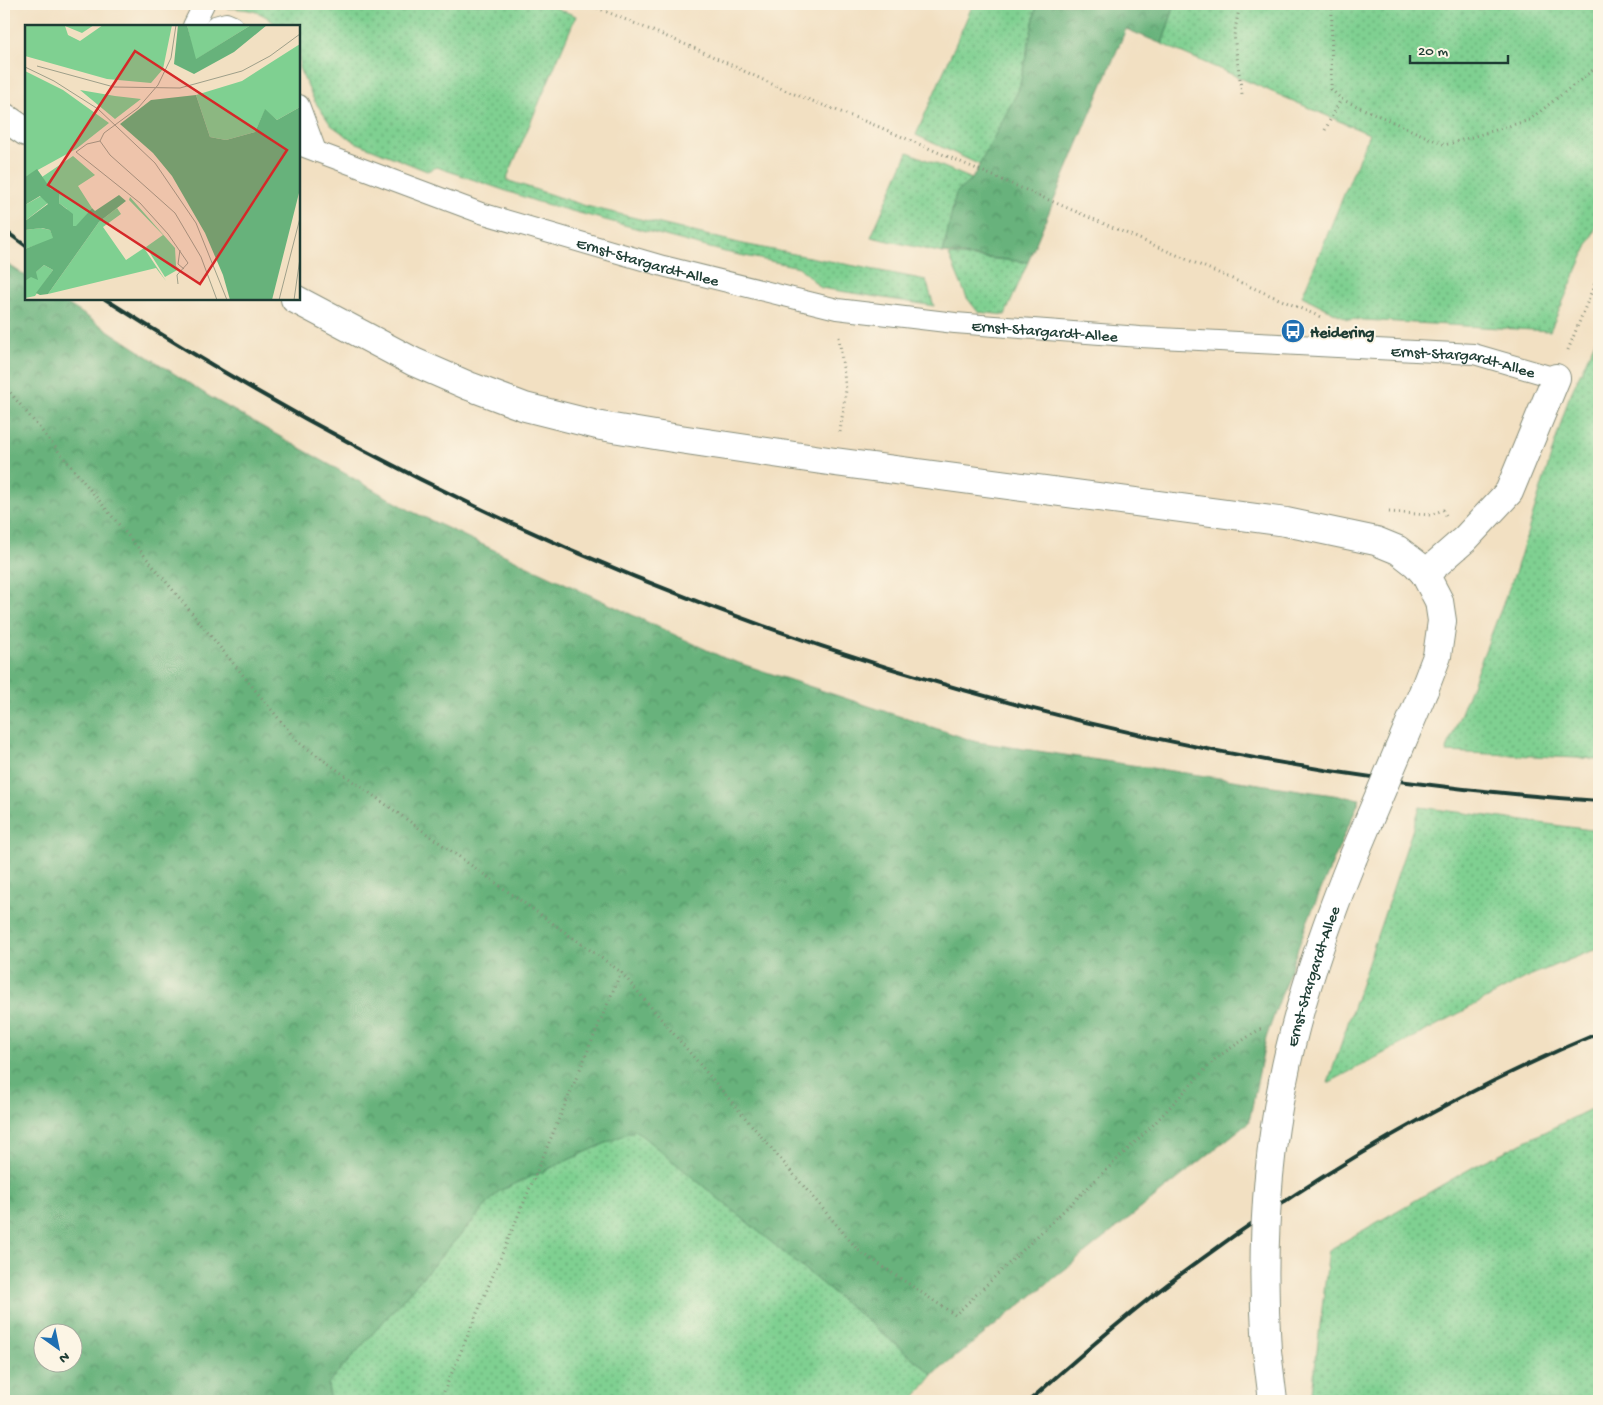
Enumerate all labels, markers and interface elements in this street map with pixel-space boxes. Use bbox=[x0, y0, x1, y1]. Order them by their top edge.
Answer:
inset map bbox=[25, 25, 300, 300]
scale bar bbox=[1410, 32, 1508, 64]
text: 20 m bbox=[1418, 43, 1448, 61]
street label: Ernst-Stargardt-Allee bbox=[574, 235, 721, 293]
street label: Ernst-Stargardt-Allee bbox=[971, 318, 1119, 348]
bus stop icon: Heidering bbox=[1280, 318, 1306, 344]
place label: Heidering bbox=[1310, 325, 1374, 344]
street label: Ernst-Stargardt-Allee bbox=[1390, 344, 1537, 385]
street label: Ernst-Stargardt-Allee bbox=[1285, 903, 1346, 1049]
north arrow bbox=[32, 1322, 82, 1372]
text: N bbox=[55, 1347, 72, 1366]

